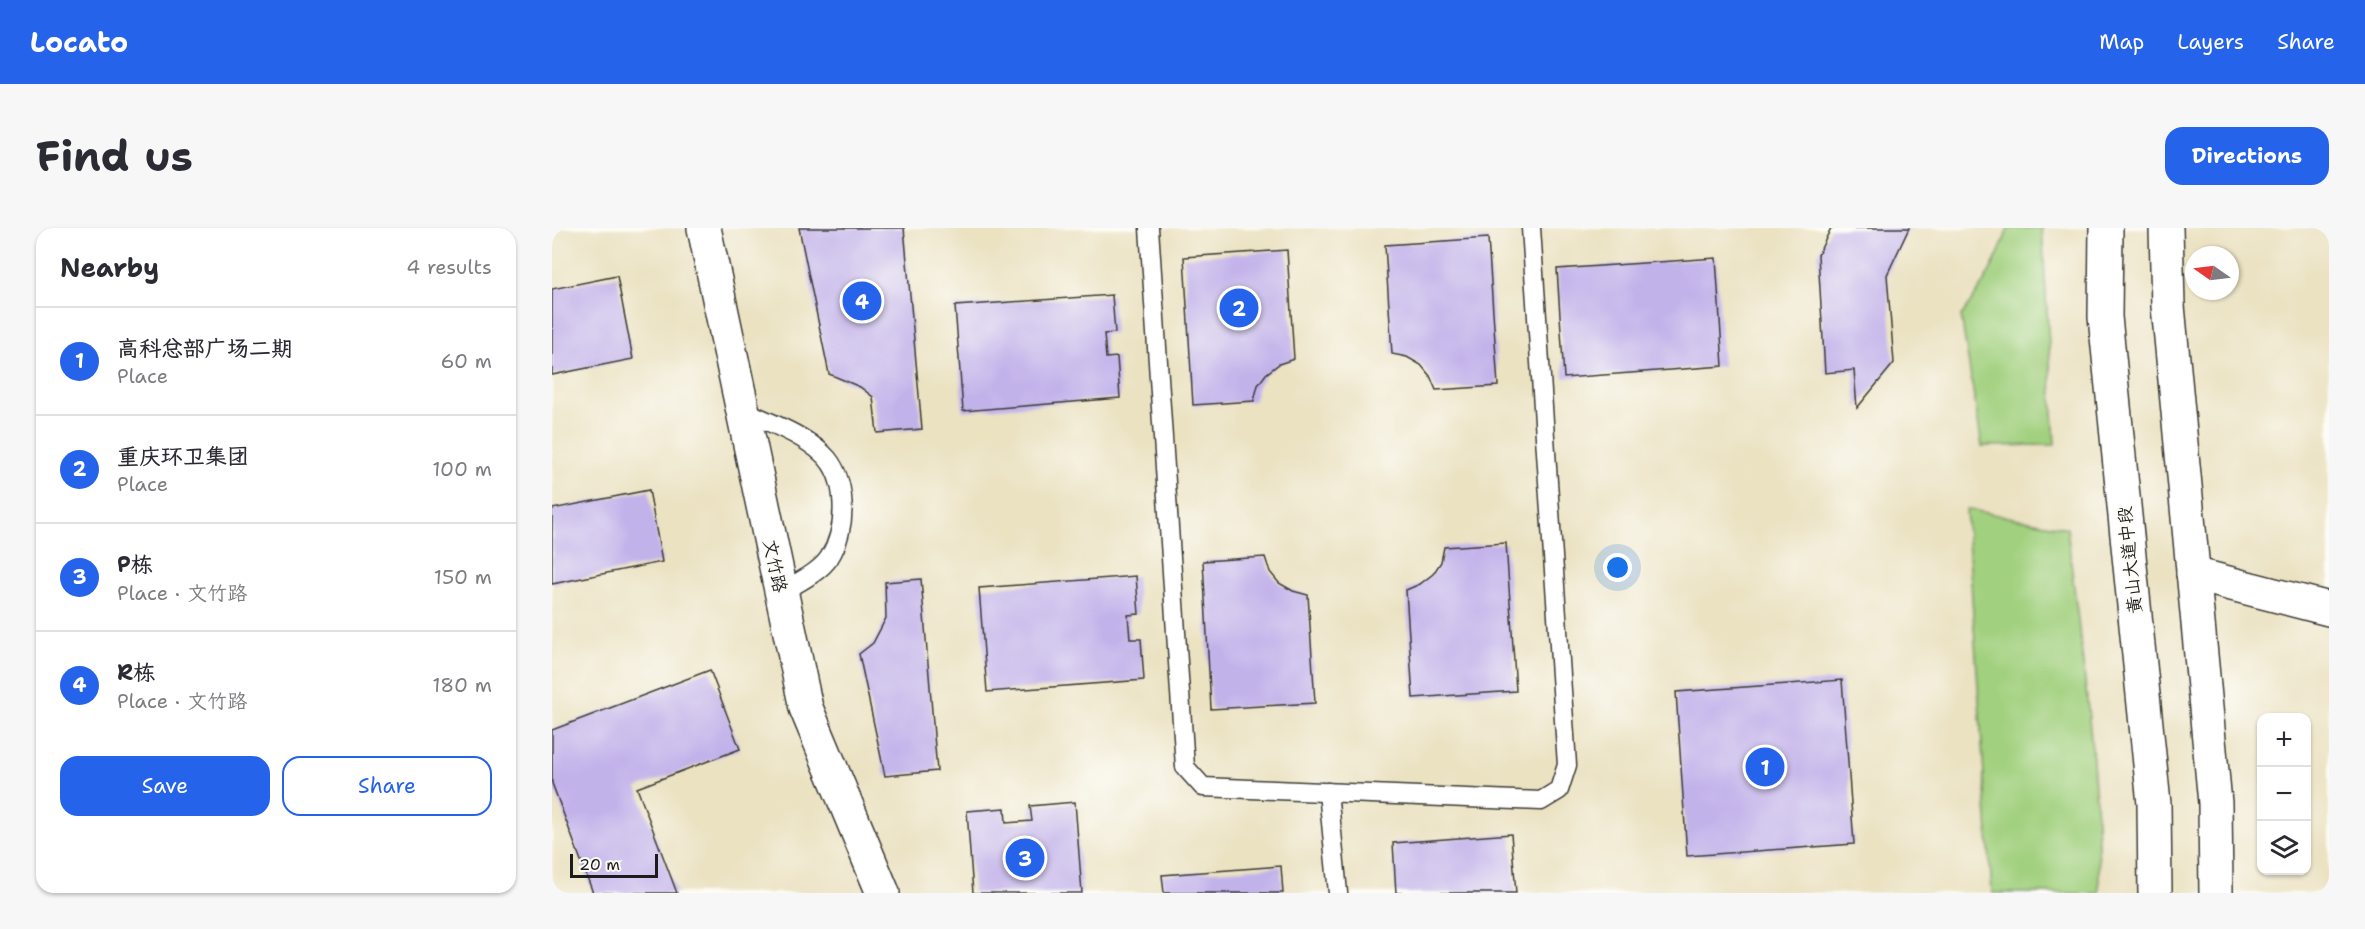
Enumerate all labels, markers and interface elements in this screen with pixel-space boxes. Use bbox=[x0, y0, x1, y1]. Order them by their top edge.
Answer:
text: Locato bbox=[30, 23, 128, 61]
text: Map bbox=[2099, 28, 2144, 56]
text: Layers bbox=[2177, 28, 2244, 56]
text: Share bbox=[2277, 28, 2335, 56]
button: Directions bbox=[2165, 127, 2329, 185]
text: Find us bbox=[36, 128, 193, 184]
north arrow bbox=[2185, 246, 2239, 300]
text: Nearby bbox=[60, 250, 159, 285]
text: 4 results bbox=[406, 254, 492, 280]
pin: 4 bbox=[842, 278, 882, 324]
pin: 2 bbox=[1220, 286, 1258, 331]
text: 高科总部广场二期 bbox=[117, 334, 293, 363]
text: 1 bbox=[75, 348, 84, 374]
text: 60 m bbox=[440, 348, 492, 374]
text: Place bbox=[117, 363, 168, 389]
text: 重庆环卫集团 bbox=[117, 442, 249, 471]
text: 2 bbox=[73, 456, 87, 482]
text: 100 m bbox=[432, 456, 492, 482]
text: Place bbox=[117, 471, 168, 497]
street label: 黄山大道中段 bbox=[2112, 505, 2148, 615]
street label: 文竹路 bbox=[758, 537, 792, 595]
text: P栋 bbox=[117, 550, 153, 579]
your location bbox=[1603, 553, 1632, 582]
text: 3 bbox=[73, 564, 87, 590]
text: 150 m bbox=[434, 564, 492, 590]
text: Place · 文竹路 bbox=[117, 580, 247, 606]
text: R栋 bbox=[117, 658, 155, 687]
text: 4 bbox=[73, 672, 87, 698]
text: 180 m bbox=[432, 672, 492, 698]
text: Place · 文竹路 bbox=[117, 688, 247, 714]
map controls bbox=[2257, 713, 2311, 875]
button: + bbox=[2257, 713, 2311, 767]
pin: 1 bbox=[1746, 744, 1784, 790]
button: Save bbox=[60, 756, 270, 816]
button: Share bbox=[282, 756, 492, 816]
button: − bbox=[2257, 767, 2311, 821]
button: layers bbox=[2257, 821, 2311, 875]
pin: 3 bbox=[1006, 836, 1044, 880]
scale bar bbox=[570, 851, 658, 878]
text: 20 m bbox=[579, 854, 620, 875]

